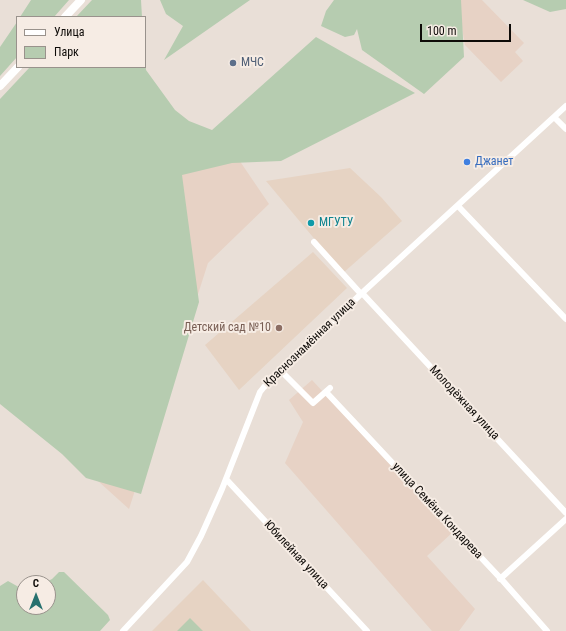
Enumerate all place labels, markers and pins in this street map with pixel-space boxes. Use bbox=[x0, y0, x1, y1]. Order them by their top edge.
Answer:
place label: МЧС bbox=[241, 56, 264, 70]
marker: МЧС bbox=[228, 58, 238, 68]
place label: Джанет bbox=[475, 155, 513, 169]
marker: Джанет bbox=[462, 157, 472, 167]
place label: МГУТУ bbox=[319, 216, 353, 230]
marker: МГУТУ bbox=[306, 218, 316, 228]
place label: Детский сад №10 bbox=[184, 321, 271, 335]
marker: Детский сад №10 bbox=[274, 323, 284, 333]

